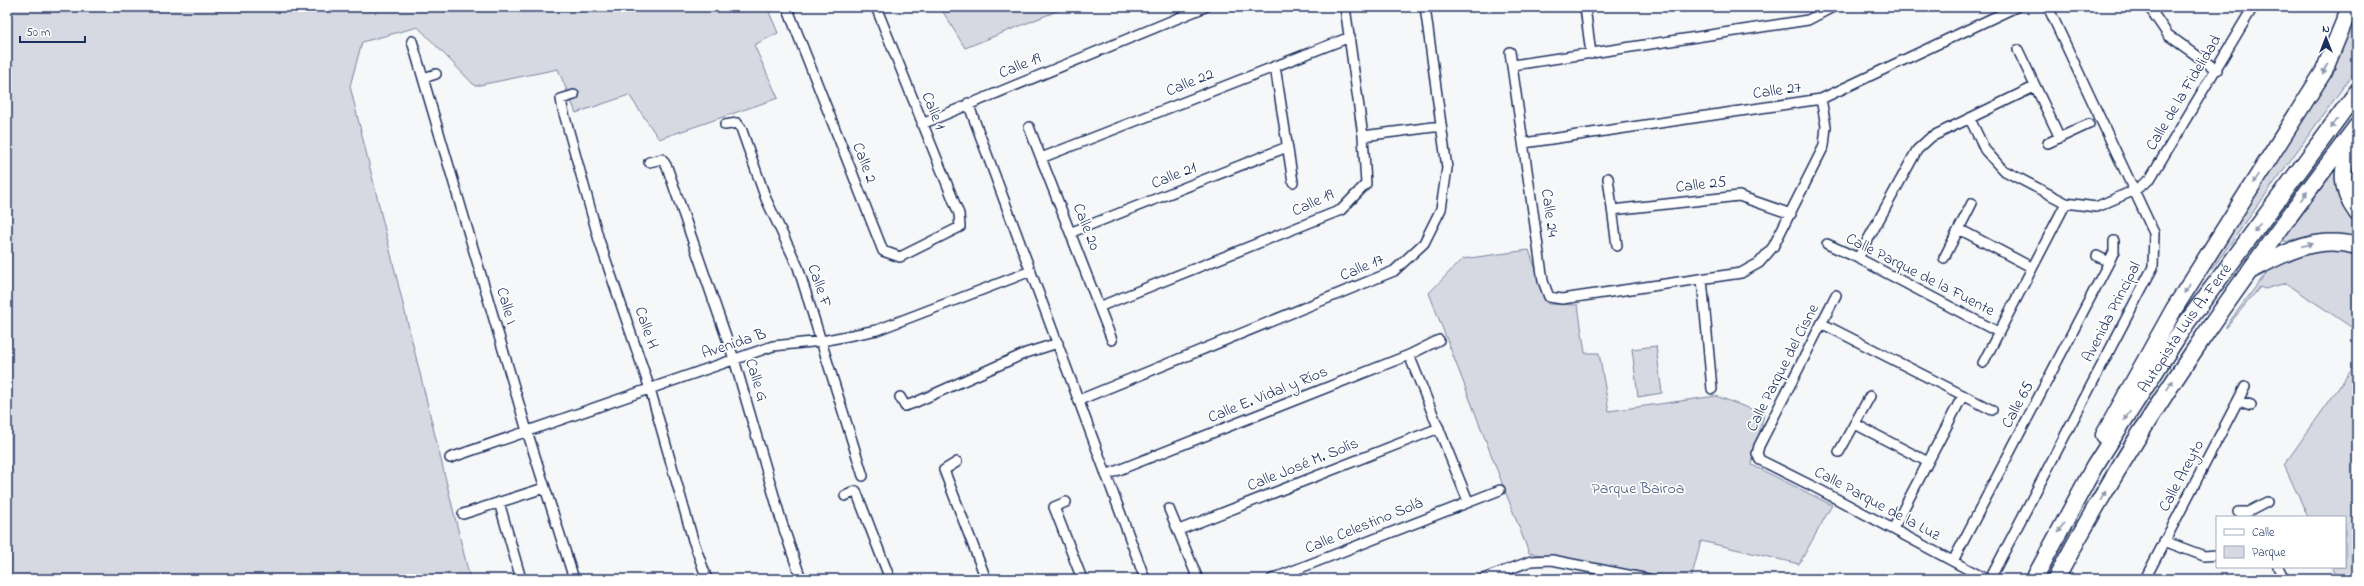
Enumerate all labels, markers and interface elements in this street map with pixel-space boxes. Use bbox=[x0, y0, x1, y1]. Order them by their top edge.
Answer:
scale bar bbox=[20, 18, 85, 44]
north arrow bbox=[2306, 18, 2346, 58]
text: N bbox=[2322, 21, 2330, 37]
text: 50 m bbox=[26, 24, 50, 42]
street label: Calle de la Fidelidad bbox=[2140, 31, 2228, 155]
street label: Calle 19 bbox=[995, 47, 1045, 85]
street label: Calle 22 bbox=[1162, 63, 1218, 103]
one-way arrow bbox=[2322, 63, 2328, 74]
street label: Calle 27 bbox=[1751, 76, 1803, 106]
street label: Calle 1 bbox=[915, 88, 951, 134]
one-way arrow bbox=[2330, 118, 2338, 129]
street label: Calle 2 bbox=[845, 139, 883, 187]
street label: Calle 21 bbox=[1148, 156, 1200, 196]
street label: Calle 25 bbox=[1674, 170, 1728, 200]
one-way arrow bbox=[2252, 174, 2260, 184]
street label: Calle 19 bbox=[1288, 183, 1338, 223]
street label: Calle 24 bbox=[1534, 187, 1564, 239]
one-way arrow bbox=[2300, 191, 2308, 202]
street label: Calle 20 bbox=[1066, 200, 1106, 254]
one-way arrow bbox=[2252, 223, 2261, 234]
street label: Calle Parque de la Fuente bbox=[1841, 227, 1999, 323]
one-way arrow bbox=[2301, 242, 2314, 248]
street label: Calle 17 bbox=[1336, 248, 1388, 288]
street label: Avenida Principal bbox=[2076, 257, 2148, 367]
street label: Autopista Luis A. Ferré bbox=[2132, 258, 2239, 398]
street label: Calle F bbox=[800, 261, 838, 311]
one-way arrow bbox=[2183, 284, 2191, 294]
street label: Calle I bbox=[489, 285, 523, 327]
street label: Calle Parque del Cisne bbox=[1740, 299, 1826, 436]
street label: Calle H bbox=[628, 304, 664, 352]
street label: Avenida B bbox=[698, 322, 770, 366]
street label: Calle G bbox=[738, 355, 774, 405]
street label: Calle E. Vidal y Ríos bbox=[1204, 360, 1332, 430]
street label: Calle 65 bbox=[1996, 377, 2040, 433]
one-way arrow bbox=[2166, 380, 2174, 390]
one-way arrow bbox=[2123, 411, 2131, 421]
street label: Calle José M. Solís bbox=[1244, 432, 1362, 498]
street label: Calle Areyto bbox=[2153, 436, 2211, 516]
street label: Calle Parque de la Luz bbox=[1810, 461, 1945, 548]
park label: Parque Bairoa bbox=[1591, 477, 1685, 501]
one-way arrow bbox=[2099, 490, 2106, 502]
street label: Calle Celestino Solá bbox=[1301, 491, 1427, 561]
legend bbox=[2216, 516, 2346, 568]
one-way arrow bbox=[2058, 522, 2064, 533]
text: Calle bbox=[2252, 524, 2275, 542]
text: Parque bbox=[2252, 544, 2286, 562]

